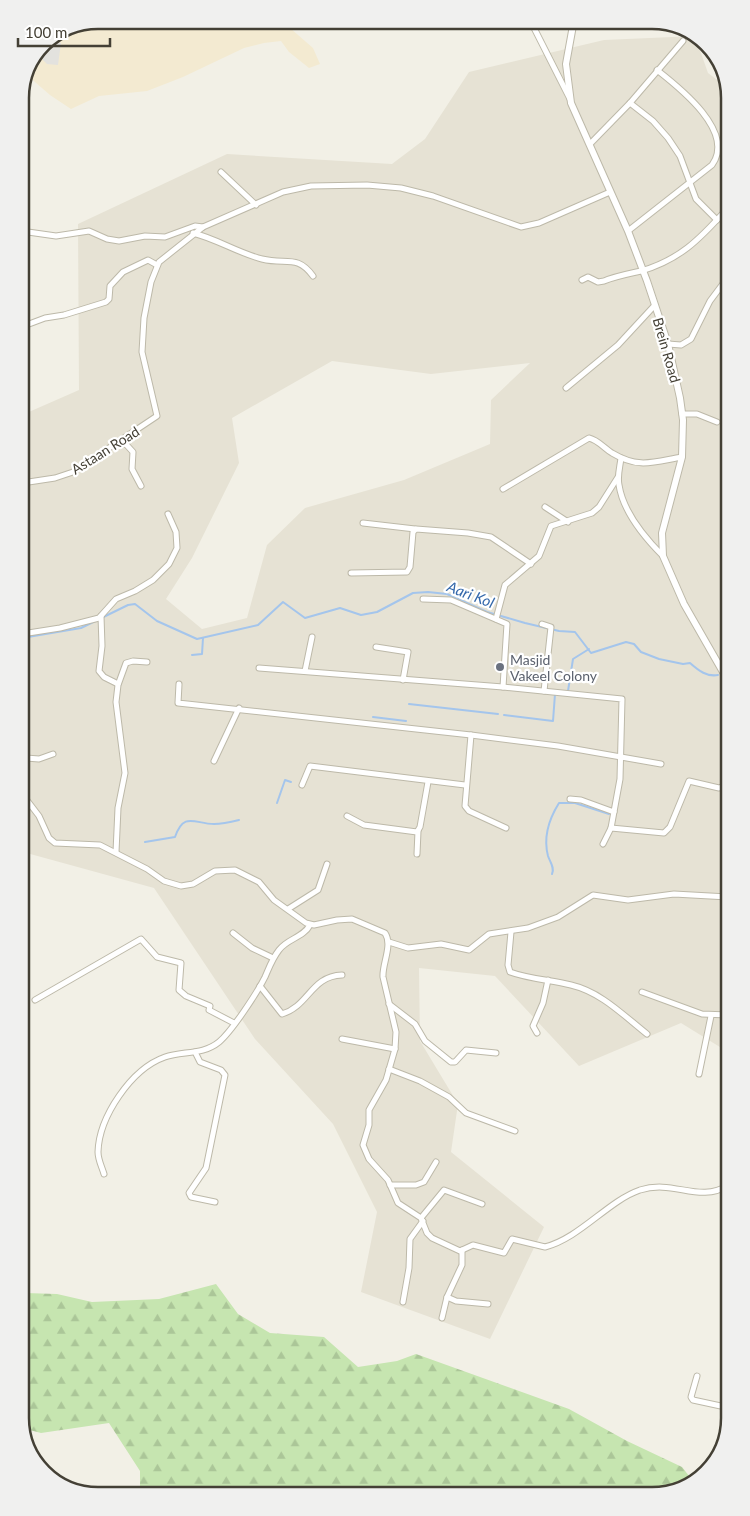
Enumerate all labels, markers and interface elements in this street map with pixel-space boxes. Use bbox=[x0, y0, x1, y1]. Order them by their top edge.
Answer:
scale bar bbox=[18, 15, 110, 47]
text: 100 m bbox=[25, 23, 67, 41]
street label: Brein Road bbox=[650, 315, 684, 385]
street label: Astaan Road bbox=[68, 422, 142, 478]
water label: Aari Kol bbox=[444, 576, 498, 611]
place label: Masjid Vakeel Colony bbox=[510, 651, 598, 684]
marker: Masjid Vakeel Colony bbox=[494, 661, 506, 673]

